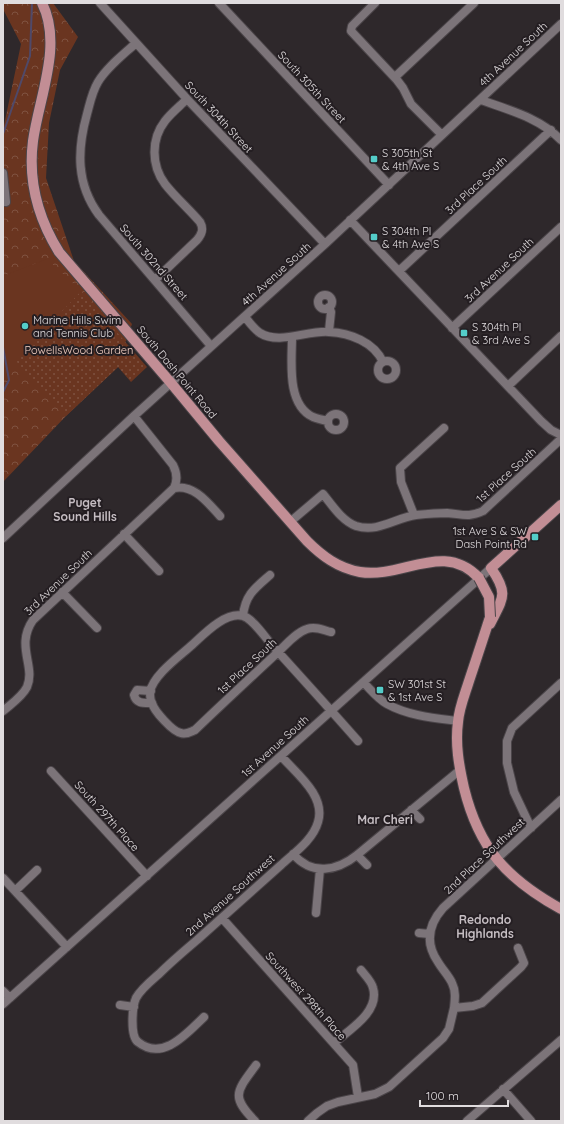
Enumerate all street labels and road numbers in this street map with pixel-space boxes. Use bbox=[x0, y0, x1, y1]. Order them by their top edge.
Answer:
street label: 4th Avenue South bbox=[476, 19, 550, 89]
street label: South 305th Street bbox=[275, 48, 349, 126]
street label: South 304th Street bbox=[182, 78, 256, 156]
street label: 3rd Place South bbox=[442, 153, 510, 217]
street label: South 302nd Street bbox=[117, 221, 191, 303]
street label: 3rd Avenue South bbox=[462, 234, 536, 306]
street label: 4th Avenue South bbox=[238, 239, 314, 309]
street label: South Dash Point Road bbox=[134, 323, 220, 421]
street label: 1st Place South bbox=[473, 444, 539, 506]
street label: 3rd Avenue South bbox=[21, 546, 95, 618]
street label: 1st Place South bbox=[215, 635, 279, 697]
street label: 1st Avenue South bbox=[238, 712, 312, 780]
street label: South 297th Place bbox=[72, 778, 142, 854]
street label: 2nd Place Southwest bbox=[441, 815, 527, 897]
street label: 2nd Avenue Southwest bbox=[183, 851, 278, 939]
street label: Southwest 298th Place bbox=[263, 949, 349, 1043]

